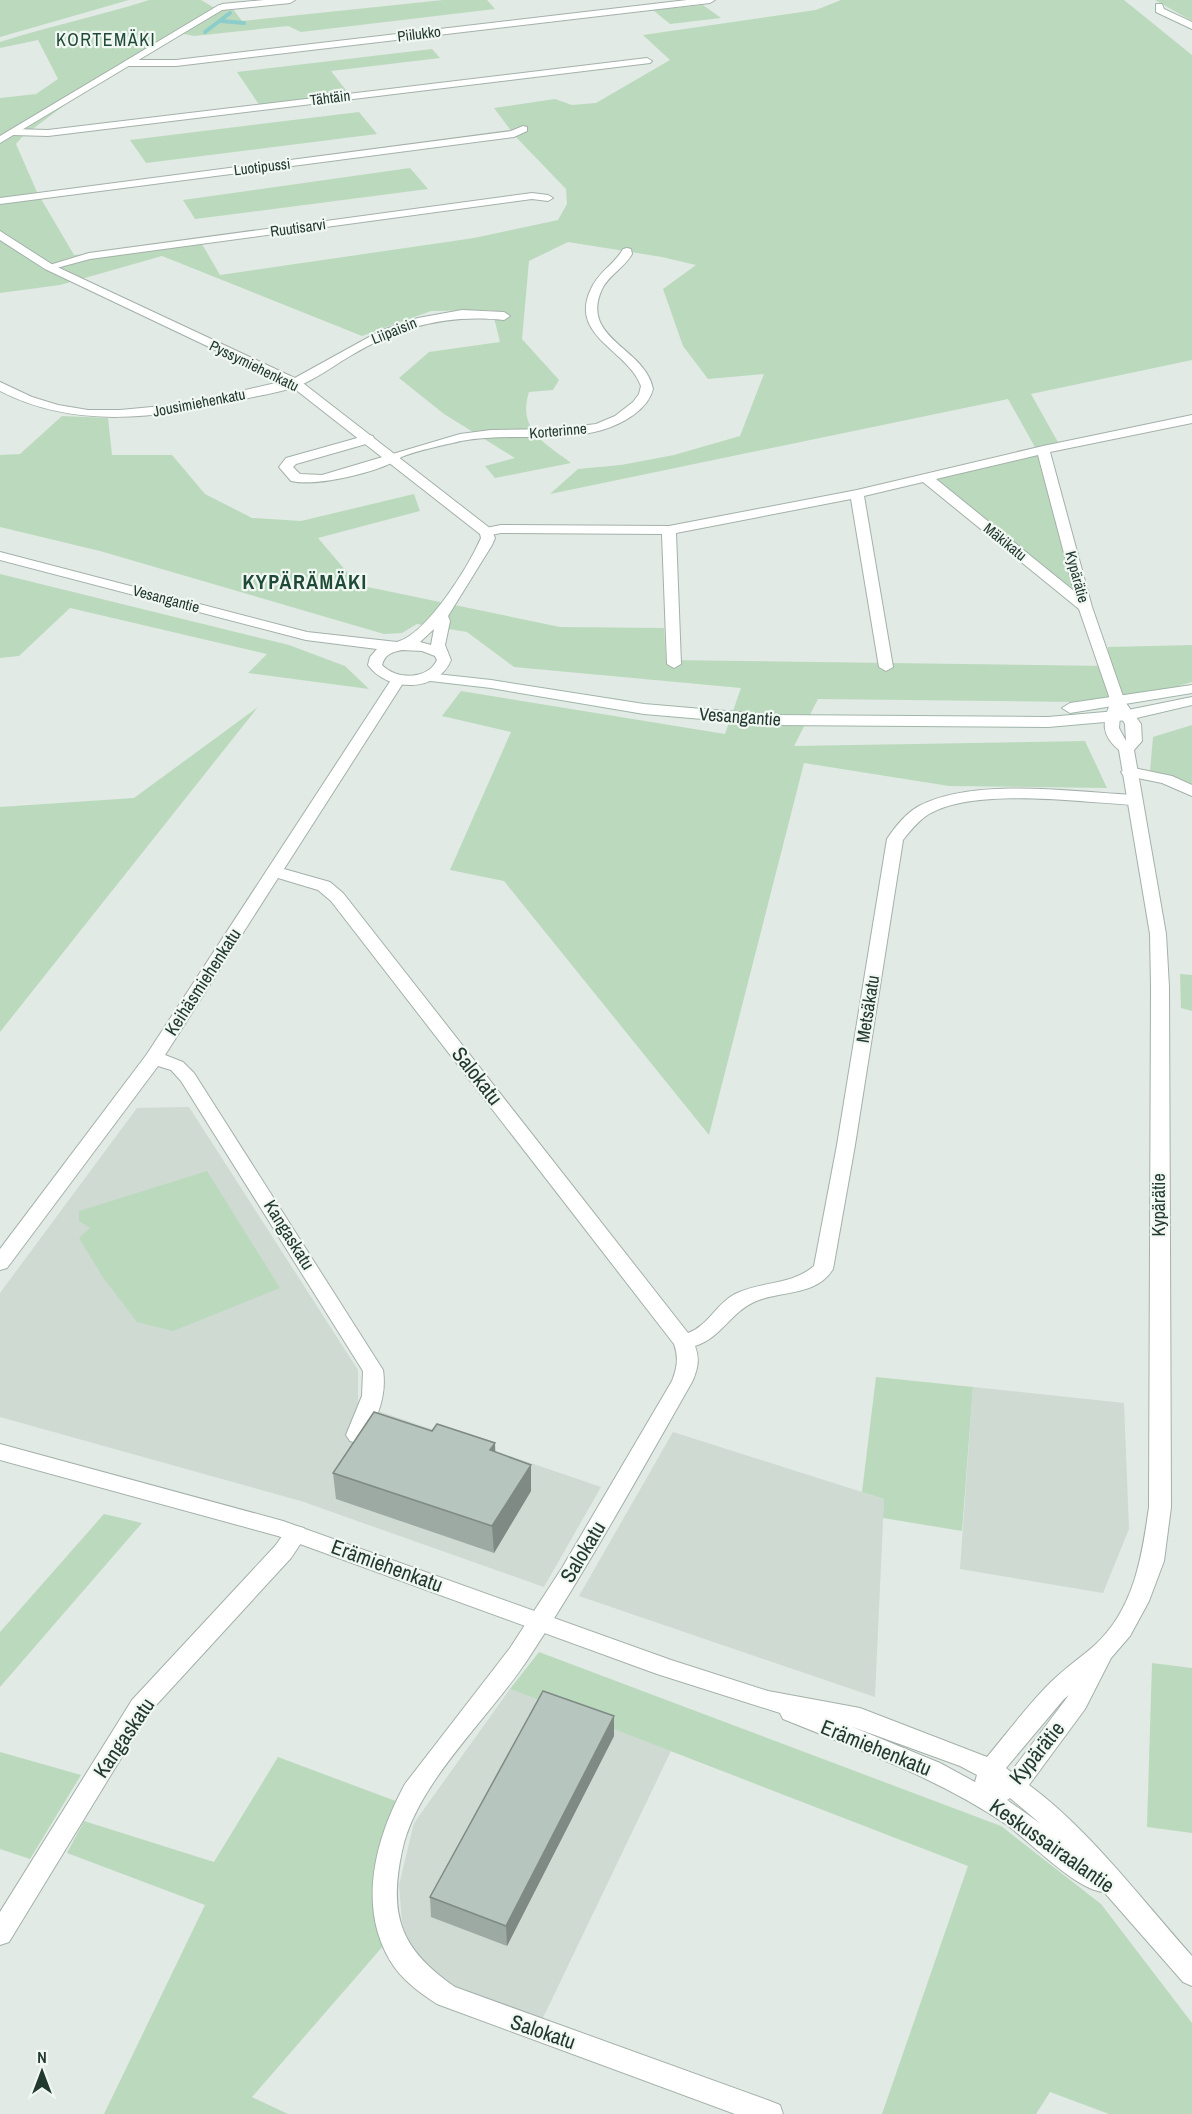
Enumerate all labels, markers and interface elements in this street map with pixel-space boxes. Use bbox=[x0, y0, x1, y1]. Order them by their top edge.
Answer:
street label: Piilukko bbox=[396, 20, 442, 47]
district label: KORTEMÄKI bbox=[56, 27, 156, 52]
street label: Tähtäin bbox=[309, 85, 351, 110]
street label: Luotipussi bbox=[232, 153, 291, 180]
street label: Ruutisarvi bbox=[269, 213, 327, 242]
street label: Liipaisin bbox=[368, 312, 420, 349]
street label: Pyssymiehenkatu bbox=[206, 335, 302, 396]
street label: Jousimiehenkatu bbox=[151, 383, 247, 422]
street label: Korterinne bbox=[528, 418, 588, 443]
street label: Mäkikatu bbox=[979, 518, 1031, 565]
street label: Kypärätie bbox=[1061, 549, 1094, 605]
district label: KYPÄRÄMÄKI bbox=[243, 568, 367, 595]
street label: Vesangantie bbox=[130, 580, 202, 618]
street label: Vesangantie bbox=[698, 701, 782, 732]
street label: Keihäsmiehenkatu bbox=[159, 923, 247, 1040]
street label: Metsäkatu bbox=[850, 973, 885, 1045]
street label: Salokatu bbox=[445, 1040, 509, 1111]
street label: Kypärätie bbox=[1146, 1173, 1171, 1237]
street label: Kangaskatu bbox=[258, 1195, 321, 1274]
street label: Salokatu bbox=[553, 1516, 612, 1588]
street label: Erämiehenkatu bbox=[327, 1532, 447, 1599]
street label: Kangaskatu bbox=[86, 1692, 161, 1784]
street label: Erämiehenkatu bbox=[817, 1712, 936, 1783]
street label: Kypärätie bbox=[1002, 1715, 1071, 1790]
street label: Keskussairaalantie bbox=[984, 1792, 1121, 1899]
street label: Salokatu bbox=[507, 2007, 580, 2056]
north arrow bbox=[12, 2042, 72, 2102]
text: N bbox=[37, 2046, 47, 2068]

